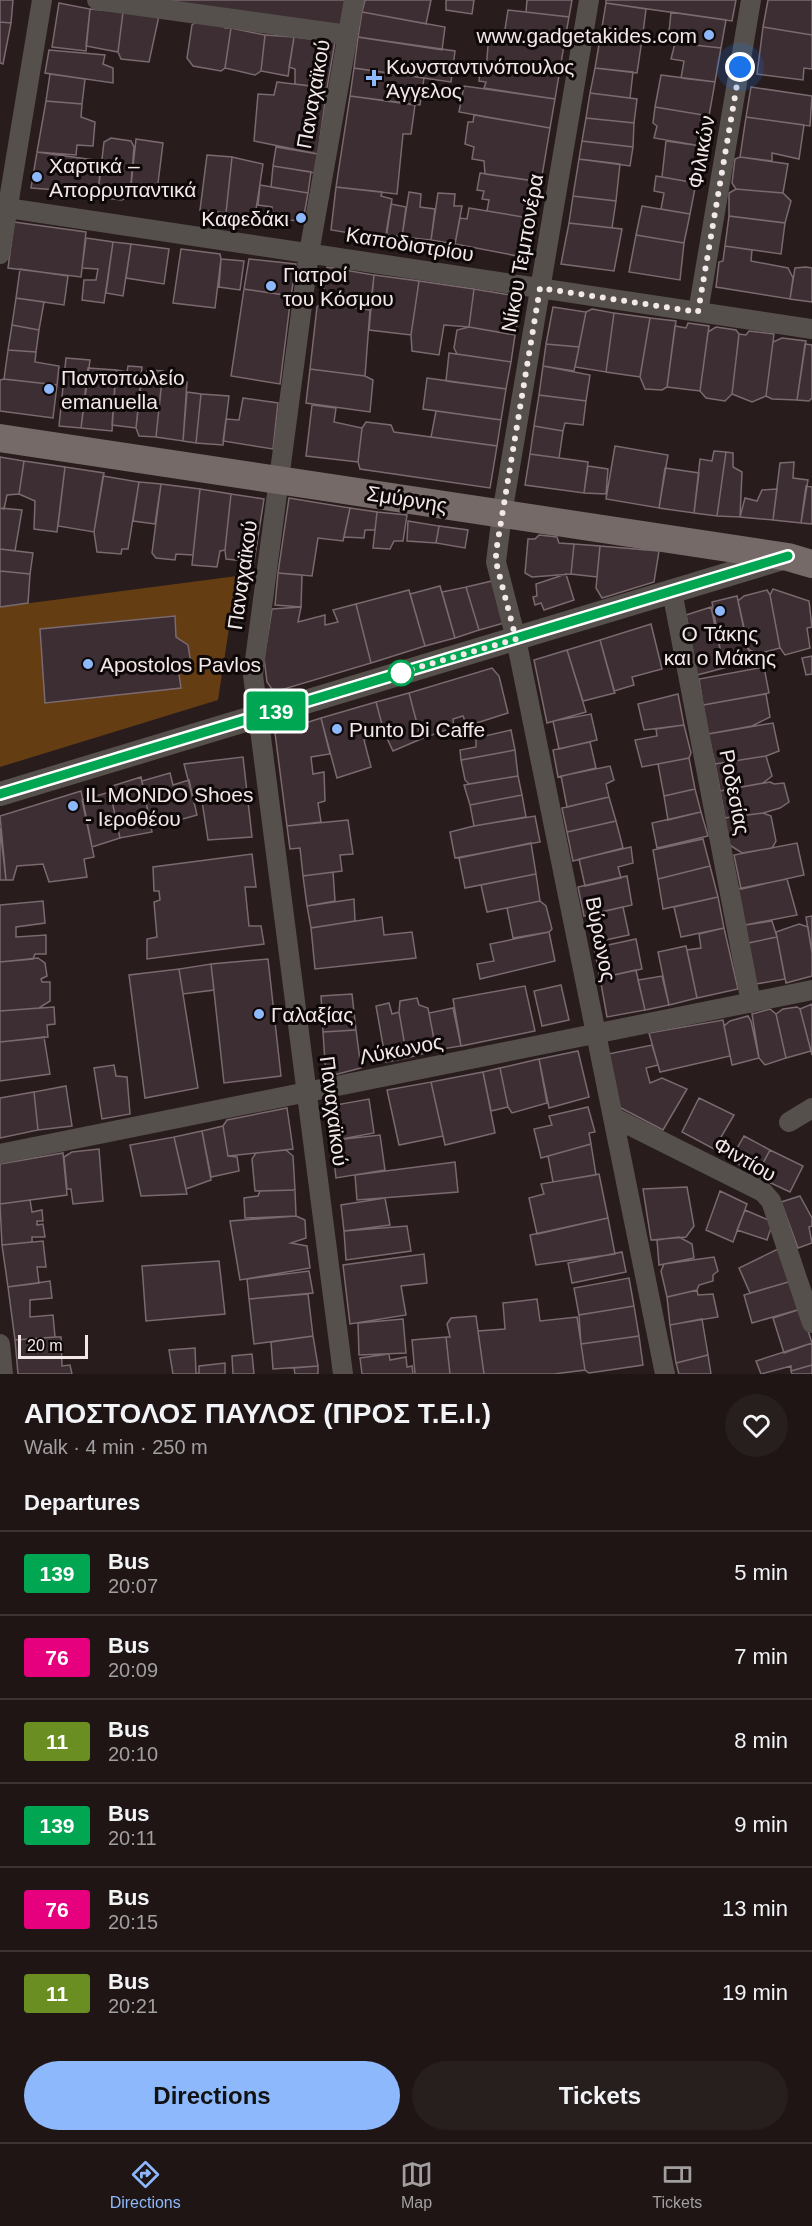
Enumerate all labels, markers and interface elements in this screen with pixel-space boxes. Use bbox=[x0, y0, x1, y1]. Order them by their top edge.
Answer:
place label: www.gadgetakides.com bbox=[475, 24, 697, 47]
marker: www.gadgetakides.com bbox=[702, 28, 716, 42]
street label: Παναχαϊκού bbox=[292, 38, 334, 150]
your location bbox=[725, 52, 755, 82]
place label: Κωνσταντινόπουλος Άγγελος bbox=[386, 55, 574, 102]
marker: Κωνσταντινόπουλος Άγγελος bbox=[367, 71, 381, 85]
street label: Φιλικών bbox=[683, 114, 719, 190]
place label: Χαρτικά – Απορρυπαντικά bbox=[49, 154, 196, 201]
marker: Χαρτικά – Απορρυπαντικά bbox=[30, 170, 44, 184]
street label: Νίκου Τεμπονέρα bbox=[497, 172, 547, 334]
place label: Καφεδάκι bbox=[201, 207, 289, 230]
marker: Καφεδάκι bbox=[294, 211, 308, 225]
street label: Καποδιστρίου bbox=[344, 223, 476, 265]
place label: Γιατροί του Κόσμου bbox=[283, 263, 394, 310]
marker: Γιατροί του Κόσμου bbox=[264, 279, 278, 293]
place label: Παντοπωλείο emanuella bbox=[61, 366, 185, 413]
marker: Παντοπωλείο emanuella bbox=[42, 382, 56, 396]
street label: Σμύρνης bbox=[365, 481, 449, 517]
street label: Παναχαϊκού bbox=[223, 519, 261, 631]
marker: Ο Τάκης και ο Μάκης bbox=[713, 604, 727, 618]
place label: Ο Τάκης και ο Μάκης bbox=[664, 622, 776, 669]
place label: Apostolos Pavlos bbox=[100, 653, 261, 676]
marker: Apostolos Pavlos bbox=[81, 657, 95, 671]
unlabelled marker bbox=[388, 660, 414, 686]
line badge: 139 bbox=[242, 692, 310, 730]
text: 139 bbox=[258, 700, 294, 723]
place label: Punto Di Caffe bbox=[349, 718, 485, 741]
marker: Punto Di Caffe bbox=[330, 722, 344, 736]
street label: Ροδεσίας bbox=[715, 747, 755, 837]
place label: IL MONDO Shoes - Ιεροθέου bbox=[85, 783, 253, 830]
marker: IL MONDO Shoes - Ιεροθέου bbox=[66, 799, 80, 813]
street label: Βύρωνος bbox=[581, 895, 621, 983]
place label: Γαλαξίας bbox=[271, 1003, 353, 1026]
marker: Γαλαξίας bbox=[252, 1007, 266, 1021]
street label: Λύκωνος bbox=[357, 1030, 445, 1068]
street label: Παναχαϊκού bbox=[316, 1055, 352, 1167]
street label: Φιντίου bbox=[710, 1132, 780, 1186]
scale bar bbox=[18, 1332, 88, 1360]
text: 20 m bbox=[27, 1337, 63, 1354]
button: heart bbox=[725, 1394, 788, 1457]
text: ΑΠΟΣΤΟΛΟΣ ΠΑΥΛΟΣ (ΠΡΟΣ Τ.Ε.Ι.) bbox=[24, 1398, 491, 1429]
text: Walk · 4 min · 250 m bbox=[24, 1436, 208, 1458]
text: Departures bbox=[24, 1490, 140, 1515]
text: Bus bbox=[108, 1549, 150, 1574]
text: 5 min bbox=[734, 1560, 788, 1585]
text: 139 bbox=[39, 1562, 75, 1585]
text: 20:07 bbox=[108, 1575, 158, 1597]
text: Bus bbox=[108, 1633, 150, 1658]
text: 7 min bbox=[734, 1644, 788, 1669]
text: 76 bbox=[45, 1646, 69, 1669]
text: 20:09 bbox=[108, 1659, 158, 1681]
text: Bus bbox=[108, 1717, 150, 1742]
text: 8 min bbox=[734, 1728, 788, 1753]
text: 11 bbox=[46, 1730, 68, 1753]
text: 20:10 bbox=[108, 1743, 158, 1765]
text: Bus bbox=[108, 1801, 150, 1826]
text: 9 min bbox=[734, 1812, 788, 1837]
text: 139 bbox=[39, 1814, 75, 1837]
text: 20:11 bbox=[108, 1827, 157, 1849]
text: Bus bbox=[108, 1885, 150, 1910]
text: 13 min bbox=[722, 1896, 788, 1921]
text: 76 bbox=[45, 1898, 69, 1921]
text: 20:15 bbox=[108, 1911, 158, 1933]
text: Bus bbox=[108, 1969, 150, 1994]
text: 19 min bbox=[722, 1980, 788, 2005]
text: 11 bbox=[46, 1982, 68, 2005]
text: 20:21 bbox=[108, 1995, 158, 2017]
button: Directions bbox=[24, 2061, 400, 2130]
button: Tickets bbox=[412, 2061, 788, 2130]
tab: Directions bbox=[110, 2158, 181, 2212]
tab: Map bbox=[400, 2158, 433, 2212]
tab: Tickets bbox=[652, 2158, 702, 2212]

